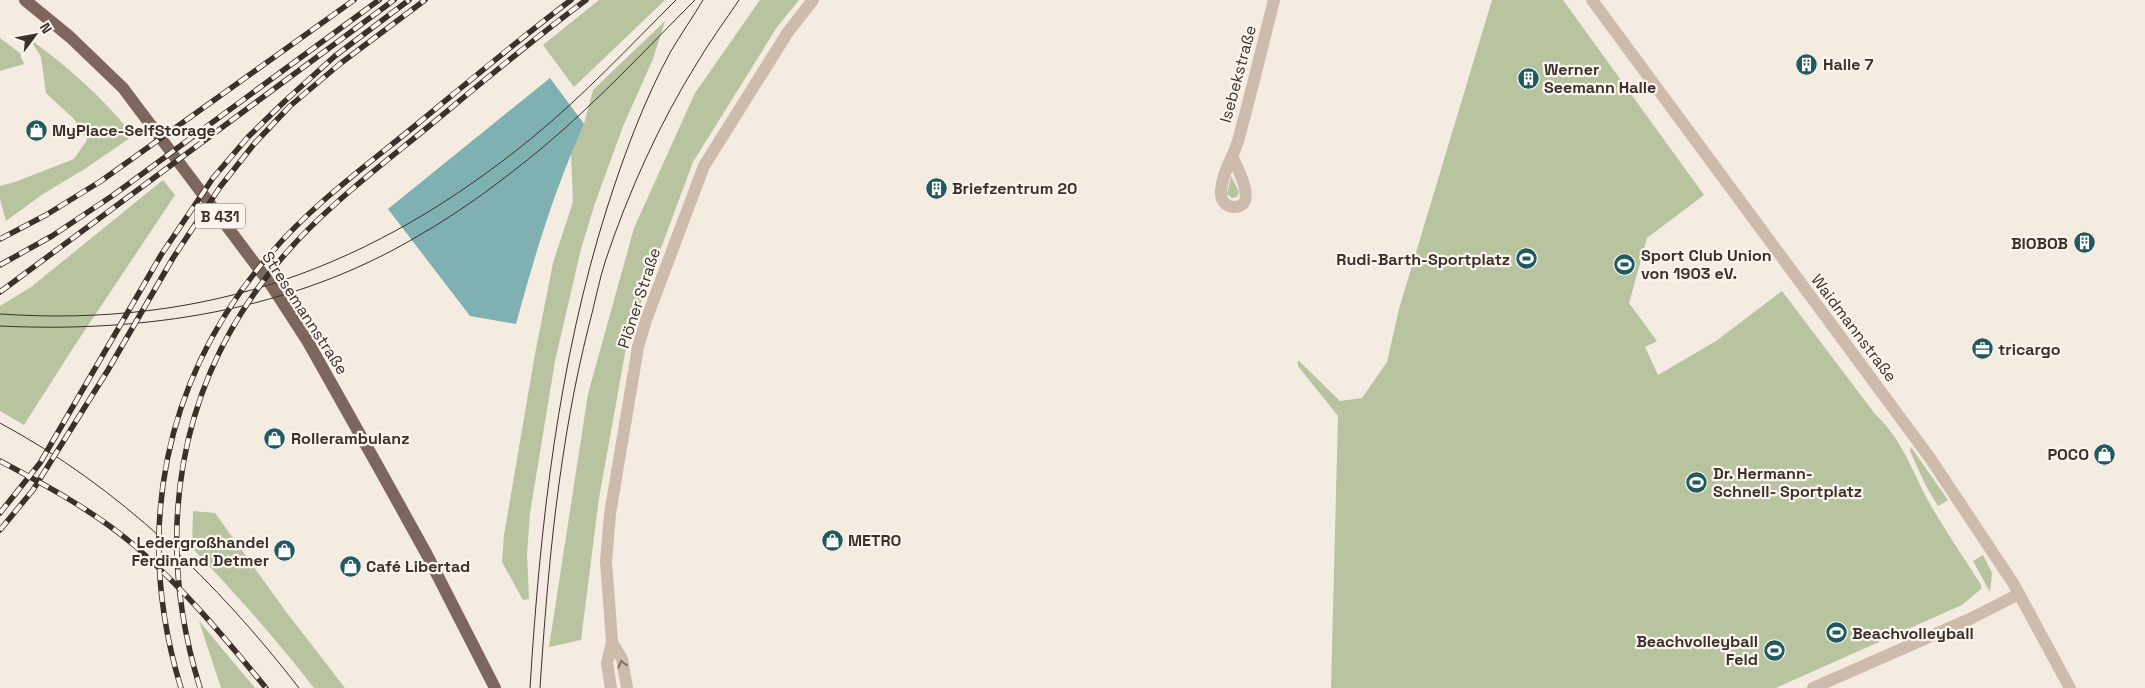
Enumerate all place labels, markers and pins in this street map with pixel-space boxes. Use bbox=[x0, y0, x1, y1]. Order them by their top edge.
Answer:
building icon: Halle 7 bbox=[1795, 52, 1819, 76]
place label: Halle 7 bbox=[1823, 54, 1874, 75]
place label: Werner Seemann Halle bbox=[1544, 59, 1656, 98]
building icon: Werner Seemann Halle bbox=[1516, 66, 1540, 90]
shop icon: MyPlace-SelfStorage bbox=[24, 118, 48, 142]
place label: MyPlace-SelfStorage bbox=[52, 120, 216, 141]
building icon: Briefzentrum 20 bbox=[924, 176, 948, 200]
place label: Briefzentrum 20 bbox=[952, 178, 1077, 199]
building icon: BIOBOB bbox=[2072, 231, 2096, 255]
place label: BIOBOB bbox=[2011, 233, 2068, 254]
place label: Sport Club Union von 1903 eV. bbox=[1641, 245, 1772, 284]
sports icon: Rudi-Barth-Sportplatz bbox=[1514, 247, 1538, 271]
place label: Rudi-Barth-Sportplatz bbox=[1336, 249, 1510, 270]
sports icon: Sport Club Union von 1903 eV. bbox=[1613, 252, 1637, 276]
office icon: tricargo bbox=[1970, 337, 1994, 361]
place label: tricargo bbox=[1998, 339, 2061, 360]
shop icon: Rollerambulanz bbox=[263, 426, 287, 450]
place label: Rollerambulanz bbox=[291, 428, 409, 449]
shop icon: POCO bbox=[2093, 442, 2117, 466]
place label: POCO bbox=[2047, 444, 2089, 465]
place label: Dr. Hermann- Schnell- Sportplatz bbox=[1713, 463, 1862, 502]
sports icon: Dr. Hermann- Schnell- Sportplatz bbox=[1685, 470, 1709, 494]
shop icon: METRO bbox=[820, 528, 844, 552]
place label: METRO bbox=[848, 530, 901, 551]
place label: Ledergroßhandel Ferdinand Detmer bbox=[131, 532, 269, 571]
shop icon: Ledergroßhandel Ferdinand Detmer bbox=[273, 539, 297, 563]
shop icon: Café Libertad bbox=[338, 554, 362, 578]
place label: Café Libertad bbox=[366, 556, 470, 577]
sports icon: Beachvolleyball bbox=[1824, 621, 1848, 645]
place label: Beachvolleyball bbox=[1852, 623, 1974, 644]
place label: Beachvolleyball Feld bbox=[1636, 631, 1758, 670]
sports icon: Beachvolleyball Feld bbox=[1762, 638, 1786, 662]

